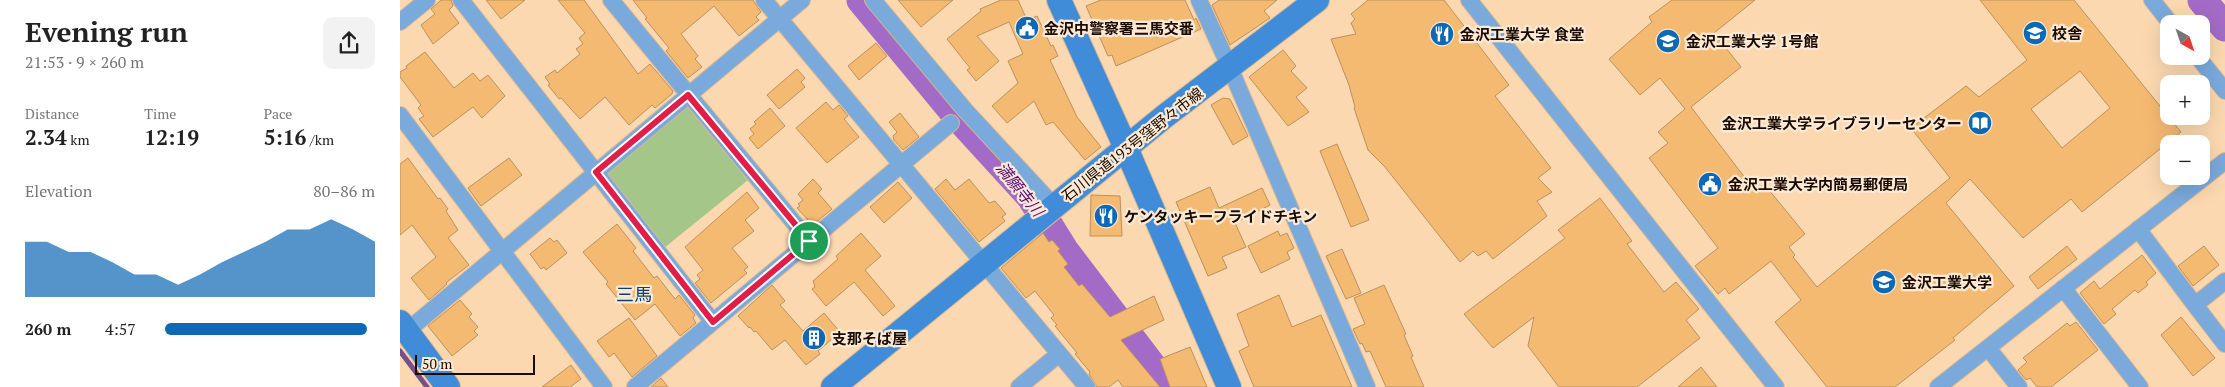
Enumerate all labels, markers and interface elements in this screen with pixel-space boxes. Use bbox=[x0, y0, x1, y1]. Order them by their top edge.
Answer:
text: Evening run bbox=[25, 13, 188, 50]
public building icon: 金沢中警察署三馬交番 bbox=[1014, 15, 1040, 41]
north arrow bbox=[2160, 15, 2210, 65]
map controls bbox=[2160, 15, 2210, 185]
button: share bbox=[323, 17, 375, 69]
place label: 金沢中警察署三馬交番 bbox=[1044, 18, 1194, 38]
school or university icon: 校舎 bbox=[2022, 20, 2048, 46]
restaurant icon: 金沢工業大学 食堂 bbox=[1429, 21, 1455, 47]
place label: 校舎 bbox=[2052, 23, 2083, 43]
place label: 金沢工業大学 食堂 bbox=[1460, 24, 1584, 44]
school or university icon: 金沢工業大学 1号館 bbox=[1655, 28, 1681, 54]
place label: 金沢工業大学 1号館 bbox=[1686, 31, 1819, 51]
text: 21:53 · 9 × 260 m bbox=[25, 51, 144, 73]
button: + bbox=[2160, 75, 2210, 125]
street label: 石川県道193号窪野々市線 bbox=[1057, 83, 1207, 205]
text: Distance bbox=[25, 104, 79, 123]
text: Time bbox=[144, 104, 176, 123]
text: Pace bbox=[264, 104, 292, 123]
library icon: 金沢工業大学ライブラリーセンター bbox=[1967, 110, 1993, 136]
place label: 金沢工業大学ライブラリーセンター bbox=[1722, 113, 1962, 133]
text: 2.34 bbox=[25, 123, 67, 151]
text: 12:19 bbox=[144, 123, 199, 151]
text: 5:16 bbox=[264, 123, 306, 151]
text: km bbox=[67, 130, 90, 149]
text: /km bbox=[306, 130, 334, 149]
button: − bbox=[2160, 135, 2210, 185]
water label: 満願寺川 bbox=[991, 157, 1050, 222]
public building icon: 金沢工業大学内簡易郵便局 bbox=[1697, 171, 1723, 197]
place label: 金沢工業大学内簡易郵便局 bbox=[1728, 174, 1908, 194]
text: Elevation bbox=[25, 180, 92, 202]
text: 80–86 m bbox=[313, 180, 375, 202]
restaurant icon: ケンタッキーフライドチキン bbox=[1093, 203, 1119, 229]
place label: ケンタッキーフライドチキン bbox=[1124, 206, 1317, 226]
pin bbox=[788, 220, 830, 262]
icon: arrive bbox=[795, 227, 823, 255]
school or university icon: 金沢工業大学 bbox=[1871, 269, 1897, 295]
place label: 金沢工業大学 bbox=[1902, 272, 1992, 292]
district label: 三馬 bbox=[616, 282, 652, 306]
text: 260 m bbox=[25, 318, 71, 340]
text: 4:57 bbox=[105, 318, 136, 340]
building icon: 支那そば屋 bbox=[801, 325, 827, 351]
place label: 支那そば屋 bbox=[832, 328, 907, 348]
scale bar bbox=[415, 352, 535, 375]
text: 50 m bbox=[422, 354, 452, 373]

